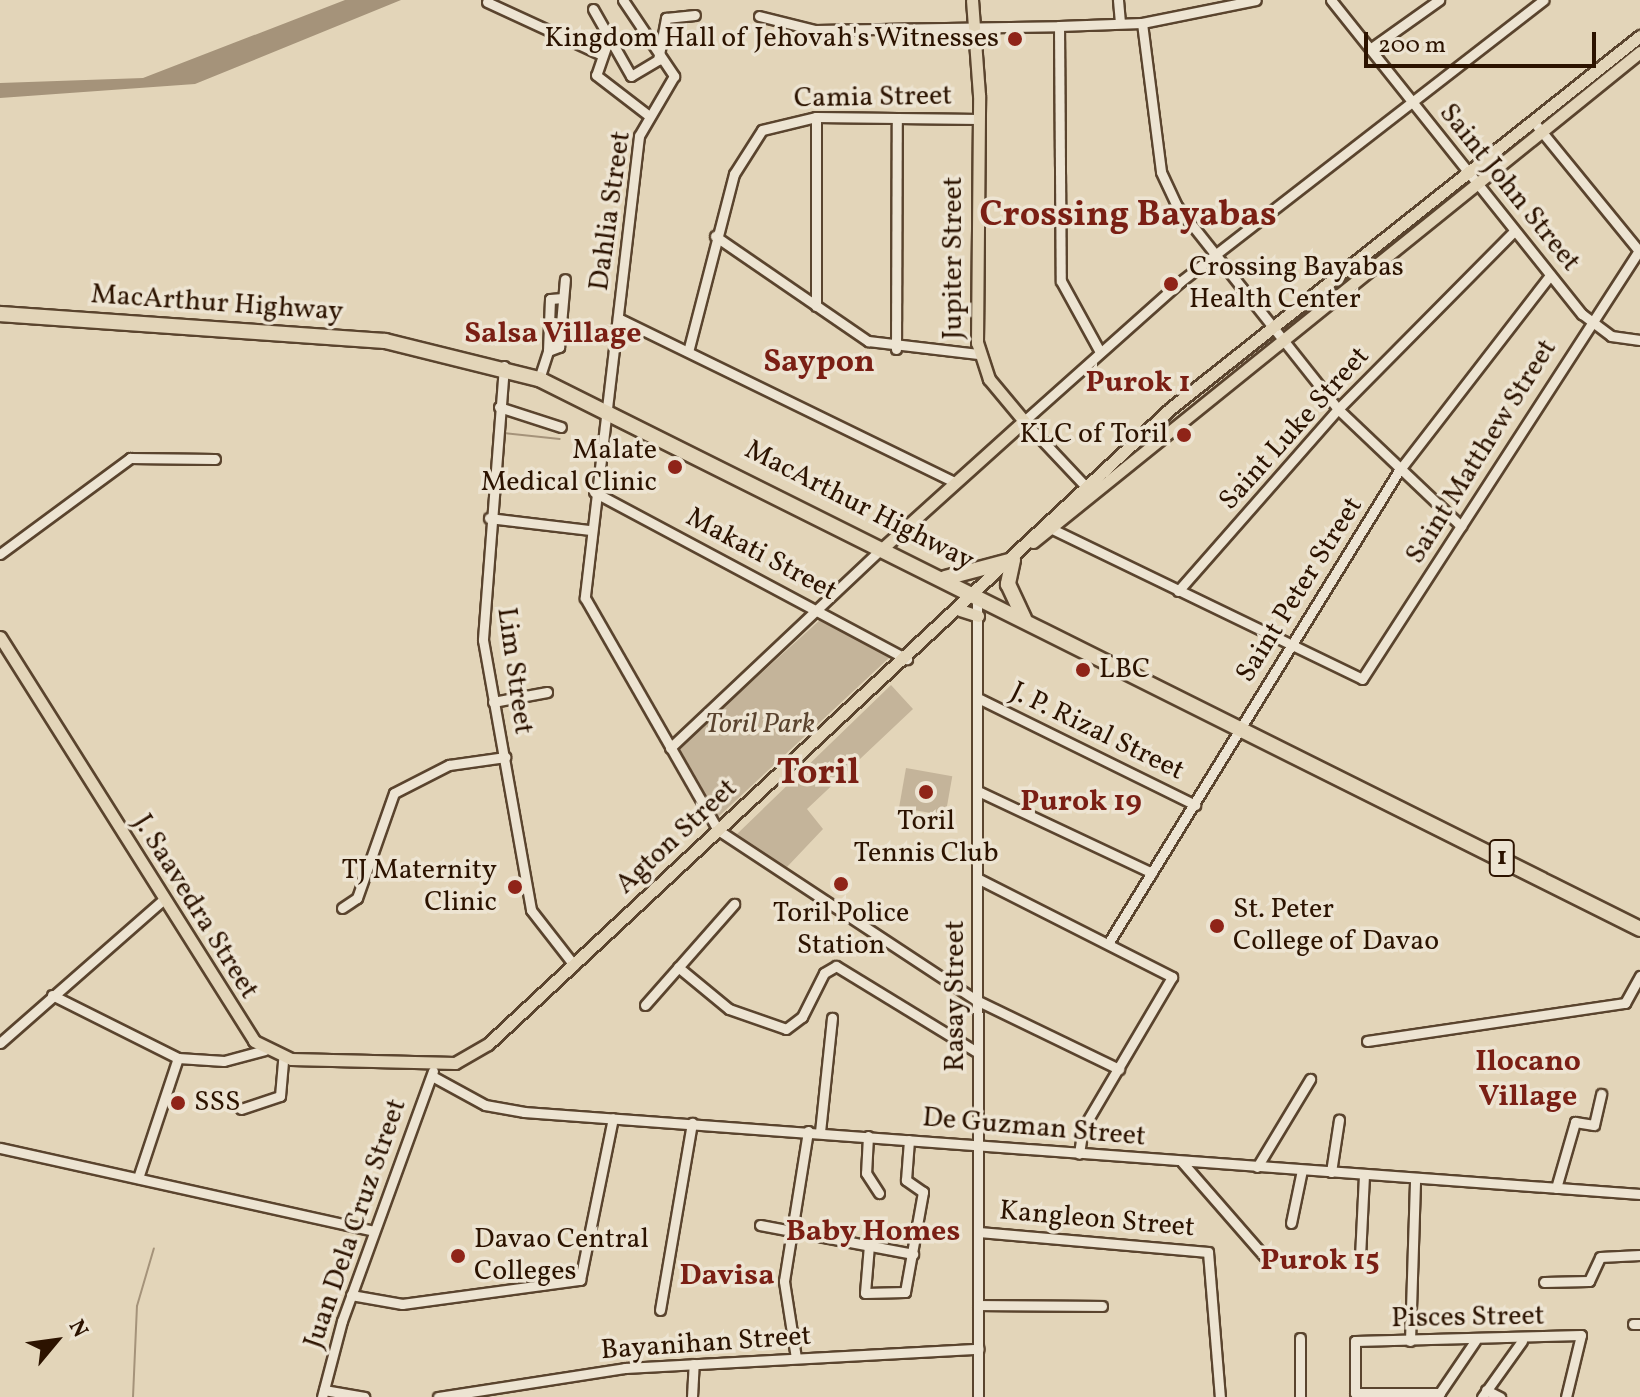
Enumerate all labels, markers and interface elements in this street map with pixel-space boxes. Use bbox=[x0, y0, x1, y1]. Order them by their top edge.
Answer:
scale bar bbox=[1368, 16, 1600, 66]
place label: Kingdom Hall of Jehovah's Witnesses bbox=[546, 22, 999, 56]
text: 200 m bbox=[1378, 29, 1446, 63]
marker: Kingdom Hall of Jehovah's Witnesses bbox=[1006, 30, 1024, 48]
street label: Camia Street bbox=[794, 80, 952, 116]
street label: Saint John Street bbox=[1431, 97, 1587, 279]
street label: Dahlia Street bbox=[583, 129, 639, 293]
street label: Jupiter Street bbox=[937, 176, 971, 340]
district label: Crossing Bayabas bbox=[979, 195, 1277, 239]
place label: Crossing Bayabas Health Center bbox=[1189, 251, 1404, 317]
marker: Crossing Bayabas Health Center bbox=[1160, 273, 1182, 295]
street label: MacArthur Highway bbox=[90, 278, 344, 330]
district label: Salsa Village bbox=[464, 316, 642, 352]
street label: Saint Matthew Street bbox=[1399, 333, 1565, 571]
street label: Saint Luke Street bbox=[1213, 340, 1377, 518]
district label: Saypon bbox=[763, 344, 875, 382]
district label: Purok 1 bbox=[1086, 365, 1190, 401]
place label: KLC of Toril bbox=[1022, 418, 1168, 452]
marker: KLC of Toril bbox=[1175, 426, 1193, 444]
place label: Malate Medical Clinic bbox=[481, 434, 657, 500]
street label: MacArthur Highway bbox=[739, 434, 979, 578]
marker: Malate Medical Clinic bbox=[664, 456, 686, 478]
street label: Saint Peter Street bbox=[1229, 491, 1371, 689]
street label: Makati Street bbox=[680, 501, 842, 609]
street label: Lim Street bbox=[488, 605, 540, 737]
place label: LBC bbox=[1099, 653, 1150, 687]
marker: LBC bbox=[1074, 661, 1092, 679]
street label: J. P. Rizal Street bbox=[1005, 675, 1189, 789]
park label: Toril Park bbox=[705, 708, 815, 742]
district label: Toril bbox=[777, 753, 859, 797]
street label: Agton Street bbox=[609, 772, 745, 902]
marker: Toril Tennis Club bbox=[917, 783, 935, 801]
district label: Purok 19 bbox=[1020, 784, 1142, 820]
place label: Toril Tennis Club bbox=[854, 805, 998, 871]
street label: J. Saavedra Street bbox=[125, 808, 265, 1006]
road number: 1 bbox=[1488, 836, 1516, 880]
place label: TJ Maternity Clinic bbox=[342, 854, 497, 920]
marker: Toril Police Station bbox=[832, 875, 850, 893]
marker: TJ Maternity Clinic bbox=[504, 876, 526, 898]
place label: St. Peter College of Davao bbox=[1233, 893, 1436, 959]
place label: Toril Police Station bbox=[773, 897, 909, 963]
marker: St. Peter College of Davao bbox=[1208, 917, 1226, 935]
street label: Rasay Street bbox=[939, 920, 973, 1072]
district label: Ilocano Village bbox=[1475, 1044, 1581, 1114]
place label: SSS bbox=[194, 1086, 240, 1120]
marker: SSS bbox=[169, 1094, 187, 1112]
street label: Juan Dela Cruz Street bbox=[298, 1095, 414, 1353]
street label: De Guzman Street bbox=[921, 1102, 1147, 1154]
street label: Kangleon Street bbox=[998, 1195, 1196, 1245]
district label: Baby Homes bbox=[786, 1214, 960, 1250]
place label: Davao Central Colleges bbox=[474, 1223, 649, 1289]
district label: Purok 15 bbox=[1260, 1243, 1380, 1279]
marker: Davao Central Colleges bbox=[449, 1247, 467, 1265]
district label: Davisa bbox=[679, 1258, 775, 1294]
street label: Pisces Street bbox=[1391, 1300, 1545, 1336]
north arrow bbox=[16, 1301, 96, 1381]
text: N bbox=[60, 1315, 95, 1344]
street label: Bayanihan Street bbox=[600, 1320, 812, 1368]

